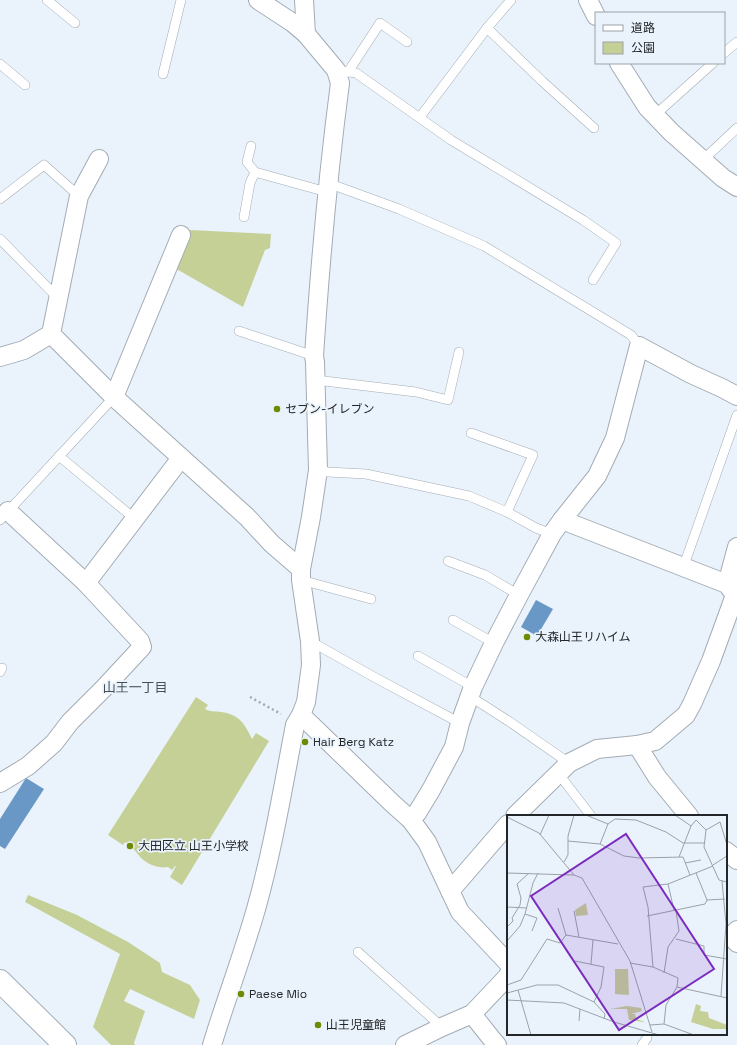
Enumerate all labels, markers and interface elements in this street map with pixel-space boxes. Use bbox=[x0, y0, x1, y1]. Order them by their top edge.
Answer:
legend bbox=[595, 12, 725, 64]
text: 道路 bbox=[631, 20, 655, 36]
text: 公園 bbox=[631, 40, 655, 56]
place label: セブン-イレブン bbox=[285, 401, 374, 417]
marker: セブン-イレブン bbox=[272, 404, 282, 414]
place label: 大森山王リハイム bbox=[535, 629, 631, 645]
marker: 大森山王リハイム bbox=[522, 632, 532, 642]
district label: 山王一丁目 bbox=[102, 679, 168, 696]
place label: Hair Berg Katz bbox=[313, 734, 394, 750]
marker: Hair Berg Katz bbox=[300, 737, 310, 747]
inset map bbox=[507, 815, 727, 1035]
place label: 大田区立 山王小学校 bbox=[138, 838, 249, 854]
marker: 大田区立 山王小学校 bbox=[125, 841, 135, 851]
place label: Paese Mio bbox=[249, 986, 307, 1002]
marker: Paese Mio bbox=[236, 989, 246, 999]
place label: 山王児童館 bbox=[326, 1017, 386, 1033]
marker: 山王児童館 bbox=[313, 1020, 323, 1030]

